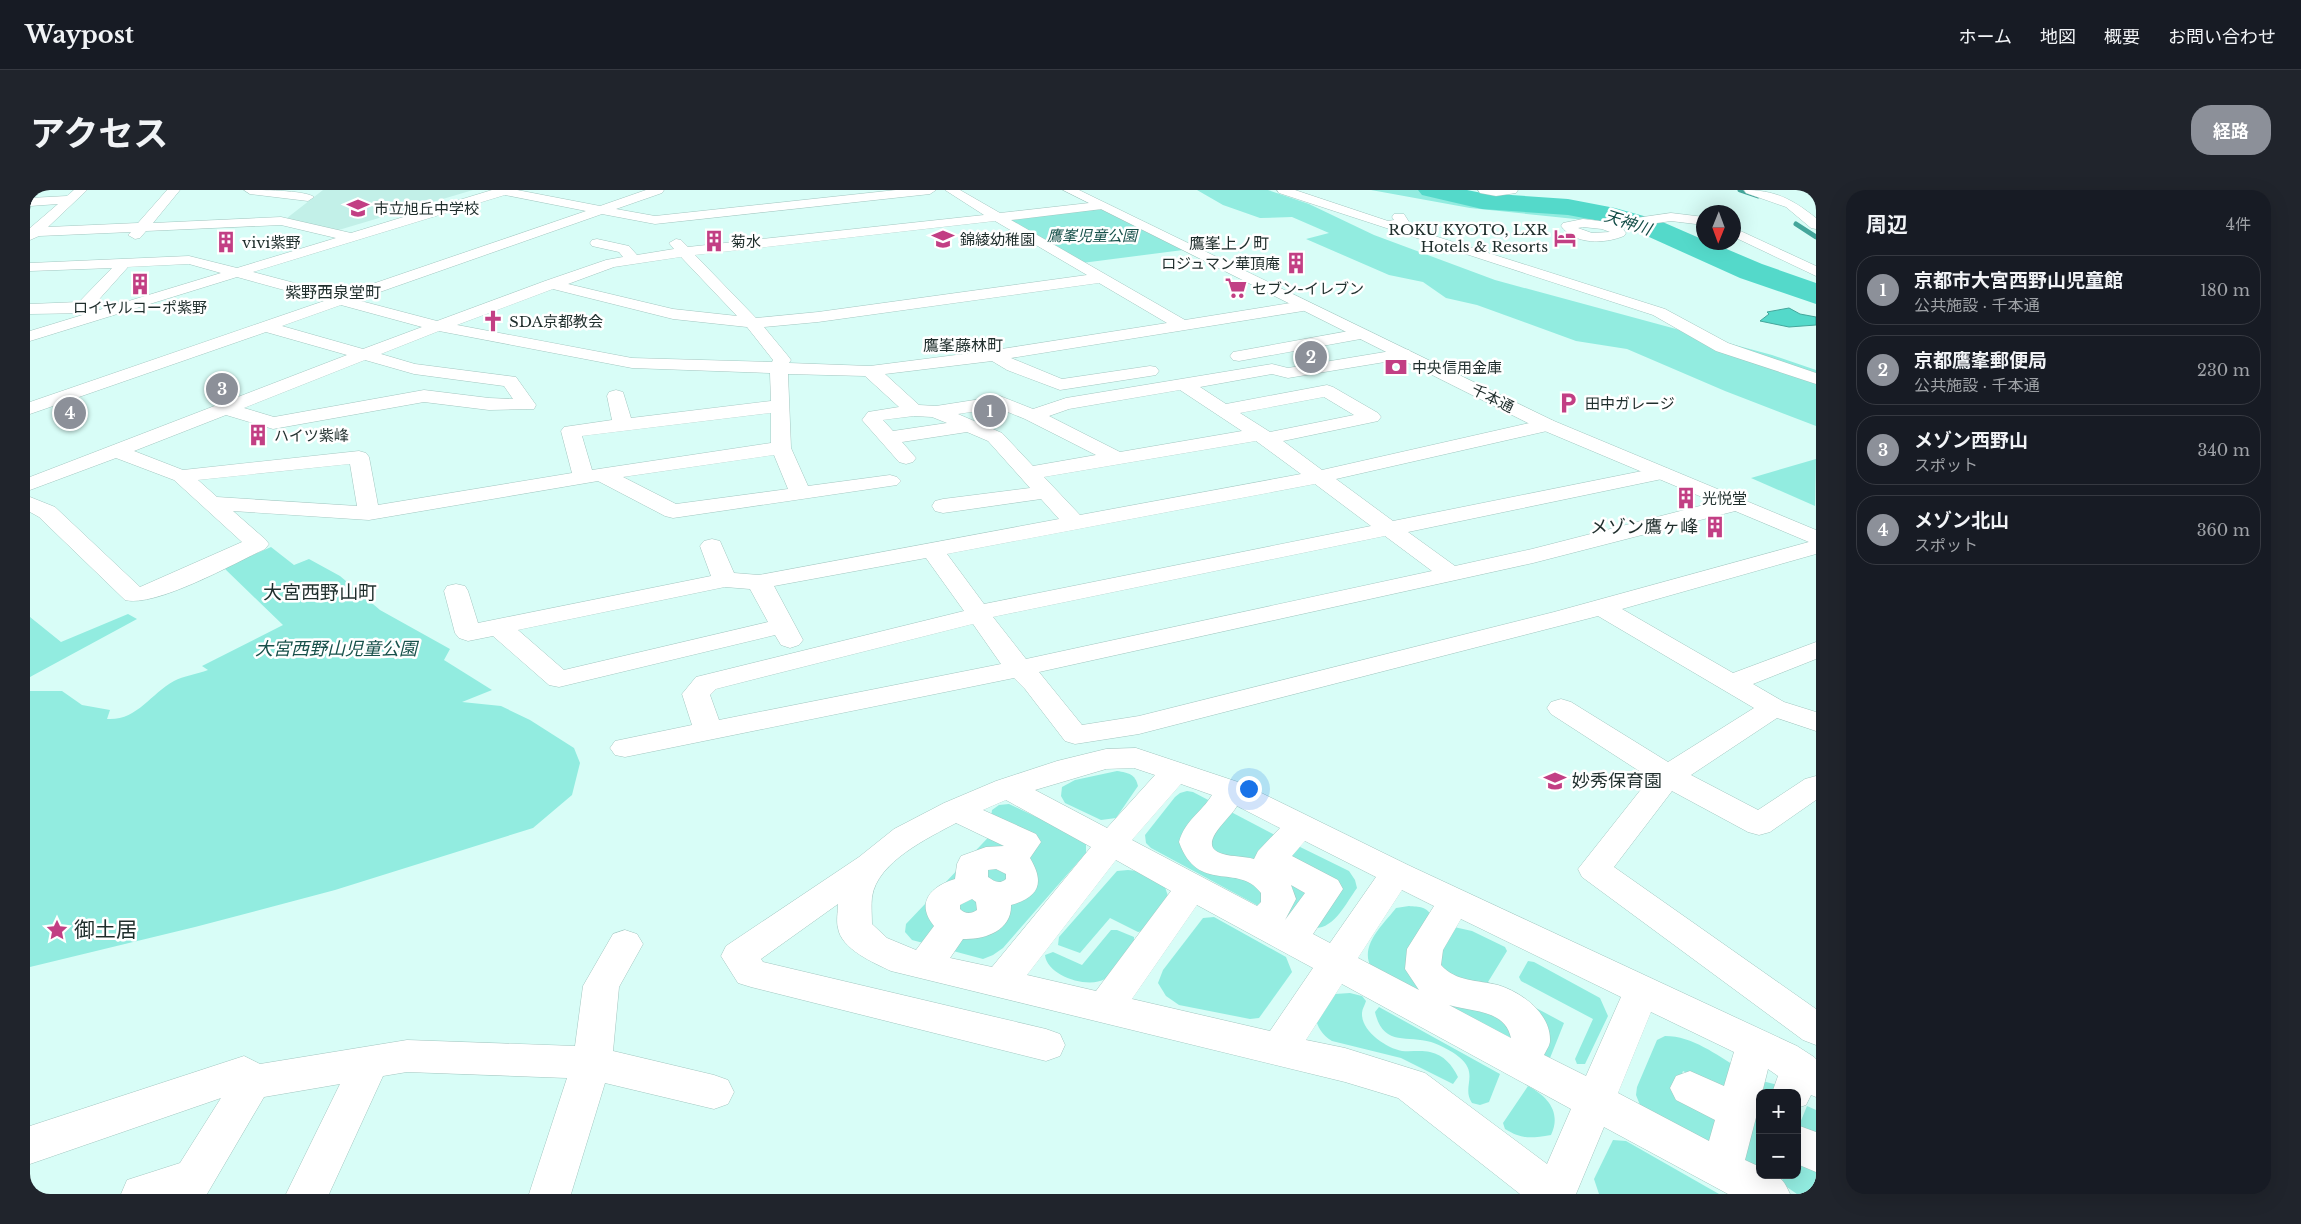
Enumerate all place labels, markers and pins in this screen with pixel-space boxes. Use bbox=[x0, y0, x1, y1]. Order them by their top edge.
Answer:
school or university icon: 市立旭丘中学校 bbox=[345, 195, 371, 221]
place label: 市立旭丘中学校 bbox=[374, 199, 479, 218]
place label: ROKU KYOTO, LXR Hotels & Resorts bbox=[1388, 220, 1549, 256]
hotel icon: ROKU KYOTO, LXR Hotels & Resorts bbox=[1552, 225, 1578, 251]
school or university icon: 錦綾幼稚園 bbox=[930, 226, 956, 252]
building icon: 菊水 bbox=[701, 228, 727, 254]
building icon: vivi紫野 bbox=[213, 229, 239, 255]
place label: 錦綾幼稚園 bbox=[960, 230, 1035, 249]
place label: 菊水 bbox=[731, 232, 761, 251]
place label: vivi紫野 bbox=[242, 233, 300, 252]
building icon: ロジュマン華頂庵 bbox=[1283, 250, 1309, 276]
place label: ロジュマン華頂庵 bbox=[1161, 254, 1280, 273]
building icon: ロイヤルコーポ紫野 bbox=[127, 271, 153, 297]
supermarket icon: セブン-イレブン bbox=[1223, 275, 1249, 301]
place label: セブン-イレブン bbox=[1252, 279, 1364, 298]
place label: ロイヤルコーポ紫野 bbox=[73, 298, 207, 317]
church icon: SDA京都教会 bbox=[480, 308, 506, 334]
place label: SDA京都教会 bbox=[509, 312, 603, 331]
pin: 2 bbox=[1295, 338, 1327, 376]
bank icon: 中央信用金庫 bbox=[1383, 354, 1409, 380]
place label: 中央信用金庫 bbox=[1412, 358, 1502, 377]
pin: 3 bbox=[206, 370, 238, 408]
parking icon: 田中ガレージ bbox=[1555, 390, 1581, 416]
pin: 1 bbox=[974, 392, 1006, 430]
pin: 4 bbox=[54, 394, 86, 432]
place label: 田中ガレージ bbox=[1585, 394, 1675, 413]
building icon: ハイツ紫峰 bbox=[245, 422, 271, 448]
place label: ハイツ紫峰 bbox=[274, 426, 349, 445]
building icon: 光悦堂 bbox=[1673, 485, 1699, 511]
place label: 光悦堂 bbox=[1702, 489, 1747, 508]
building icon: メゾン鷹ヶ峰 bbox=[1702, 514, 1728, 540]
place label: メゾン鷹ヶ峰 bbox=[1590, 516, 1698, 538]
school or university icon: 妙秀保育園 bbox=[1542, 768, 1568, 794]
place label: 妙秀保育園 bbox=[1572, 770, 1662, 792]
place icon: 御土居 bbox=[44, 917, 70, 943]
place label: 御土居 bbox=[74, 917, 137, 943]

